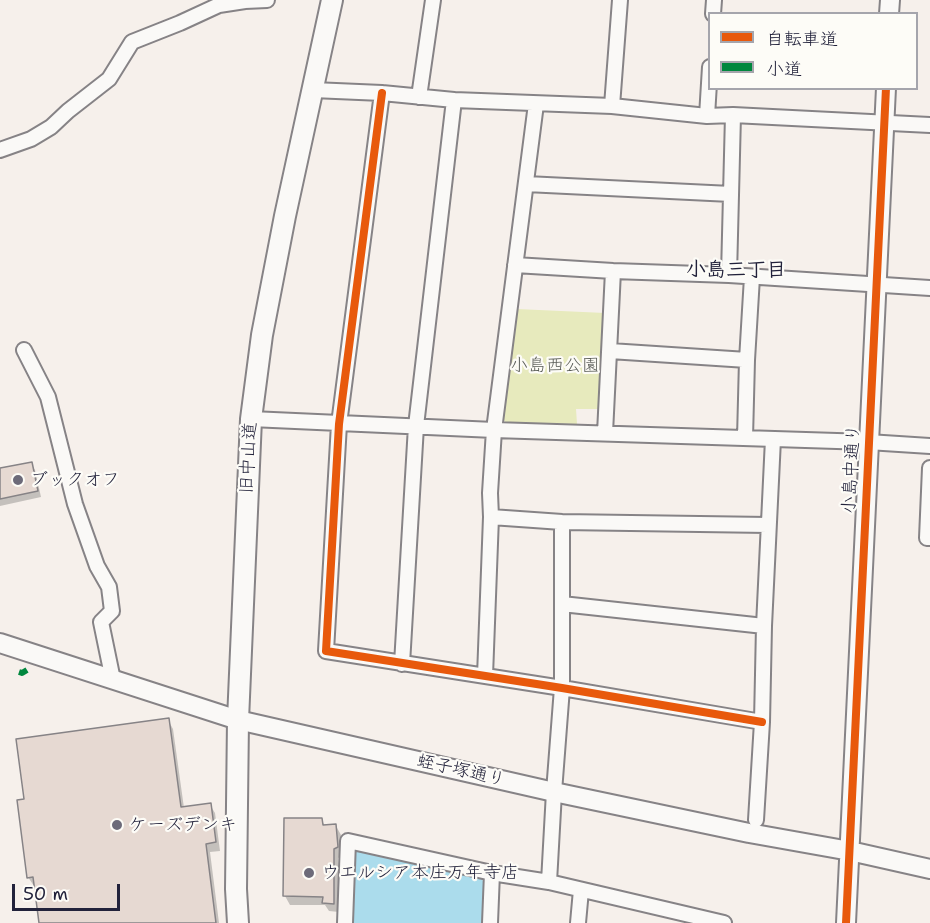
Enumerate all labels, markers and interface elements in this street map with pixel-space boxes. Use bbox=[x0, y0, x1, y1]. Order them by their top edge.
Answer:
legend bbox=[708, 12, 918, 90]
text: 自転車道 bbox=[766, 27, 838, 51]
text: 小道 bbox=[766, 57, 802, 81]
district label: 小島三丁目 bbox=[686, 259, 786, 283]
park label: 小島西公園 bbox=[510, 355, 600, 377]
street label: 旧中山道 bbox=[236, 421, 262, 495]
street label: 小島中通り bbox=[839, 423, 865, 515]
place label: ブックオフ bbox=[30, 469, 120, 491]
marker: ブックオフ bbox=[11, 473, 25, 487]
street label: 蛭子塚通り bbox=[415, 750, 507, 792]
place label: ケーズデンキ bbox=[129, 814, 237, 836]
marker: ケーズデンキ bbox=[110, 818, 124, 832]
place label: ウエルシア本庄万年寺店 bbox=[321, 862, 519, 884]
marker: ウエルシア本庄万年寺店 bbox=[302, 866, 316, 880]
scale bar bbox=[15, 872, 123, 910]
text: 50 m bbox=[23, 882, 68, 906]

